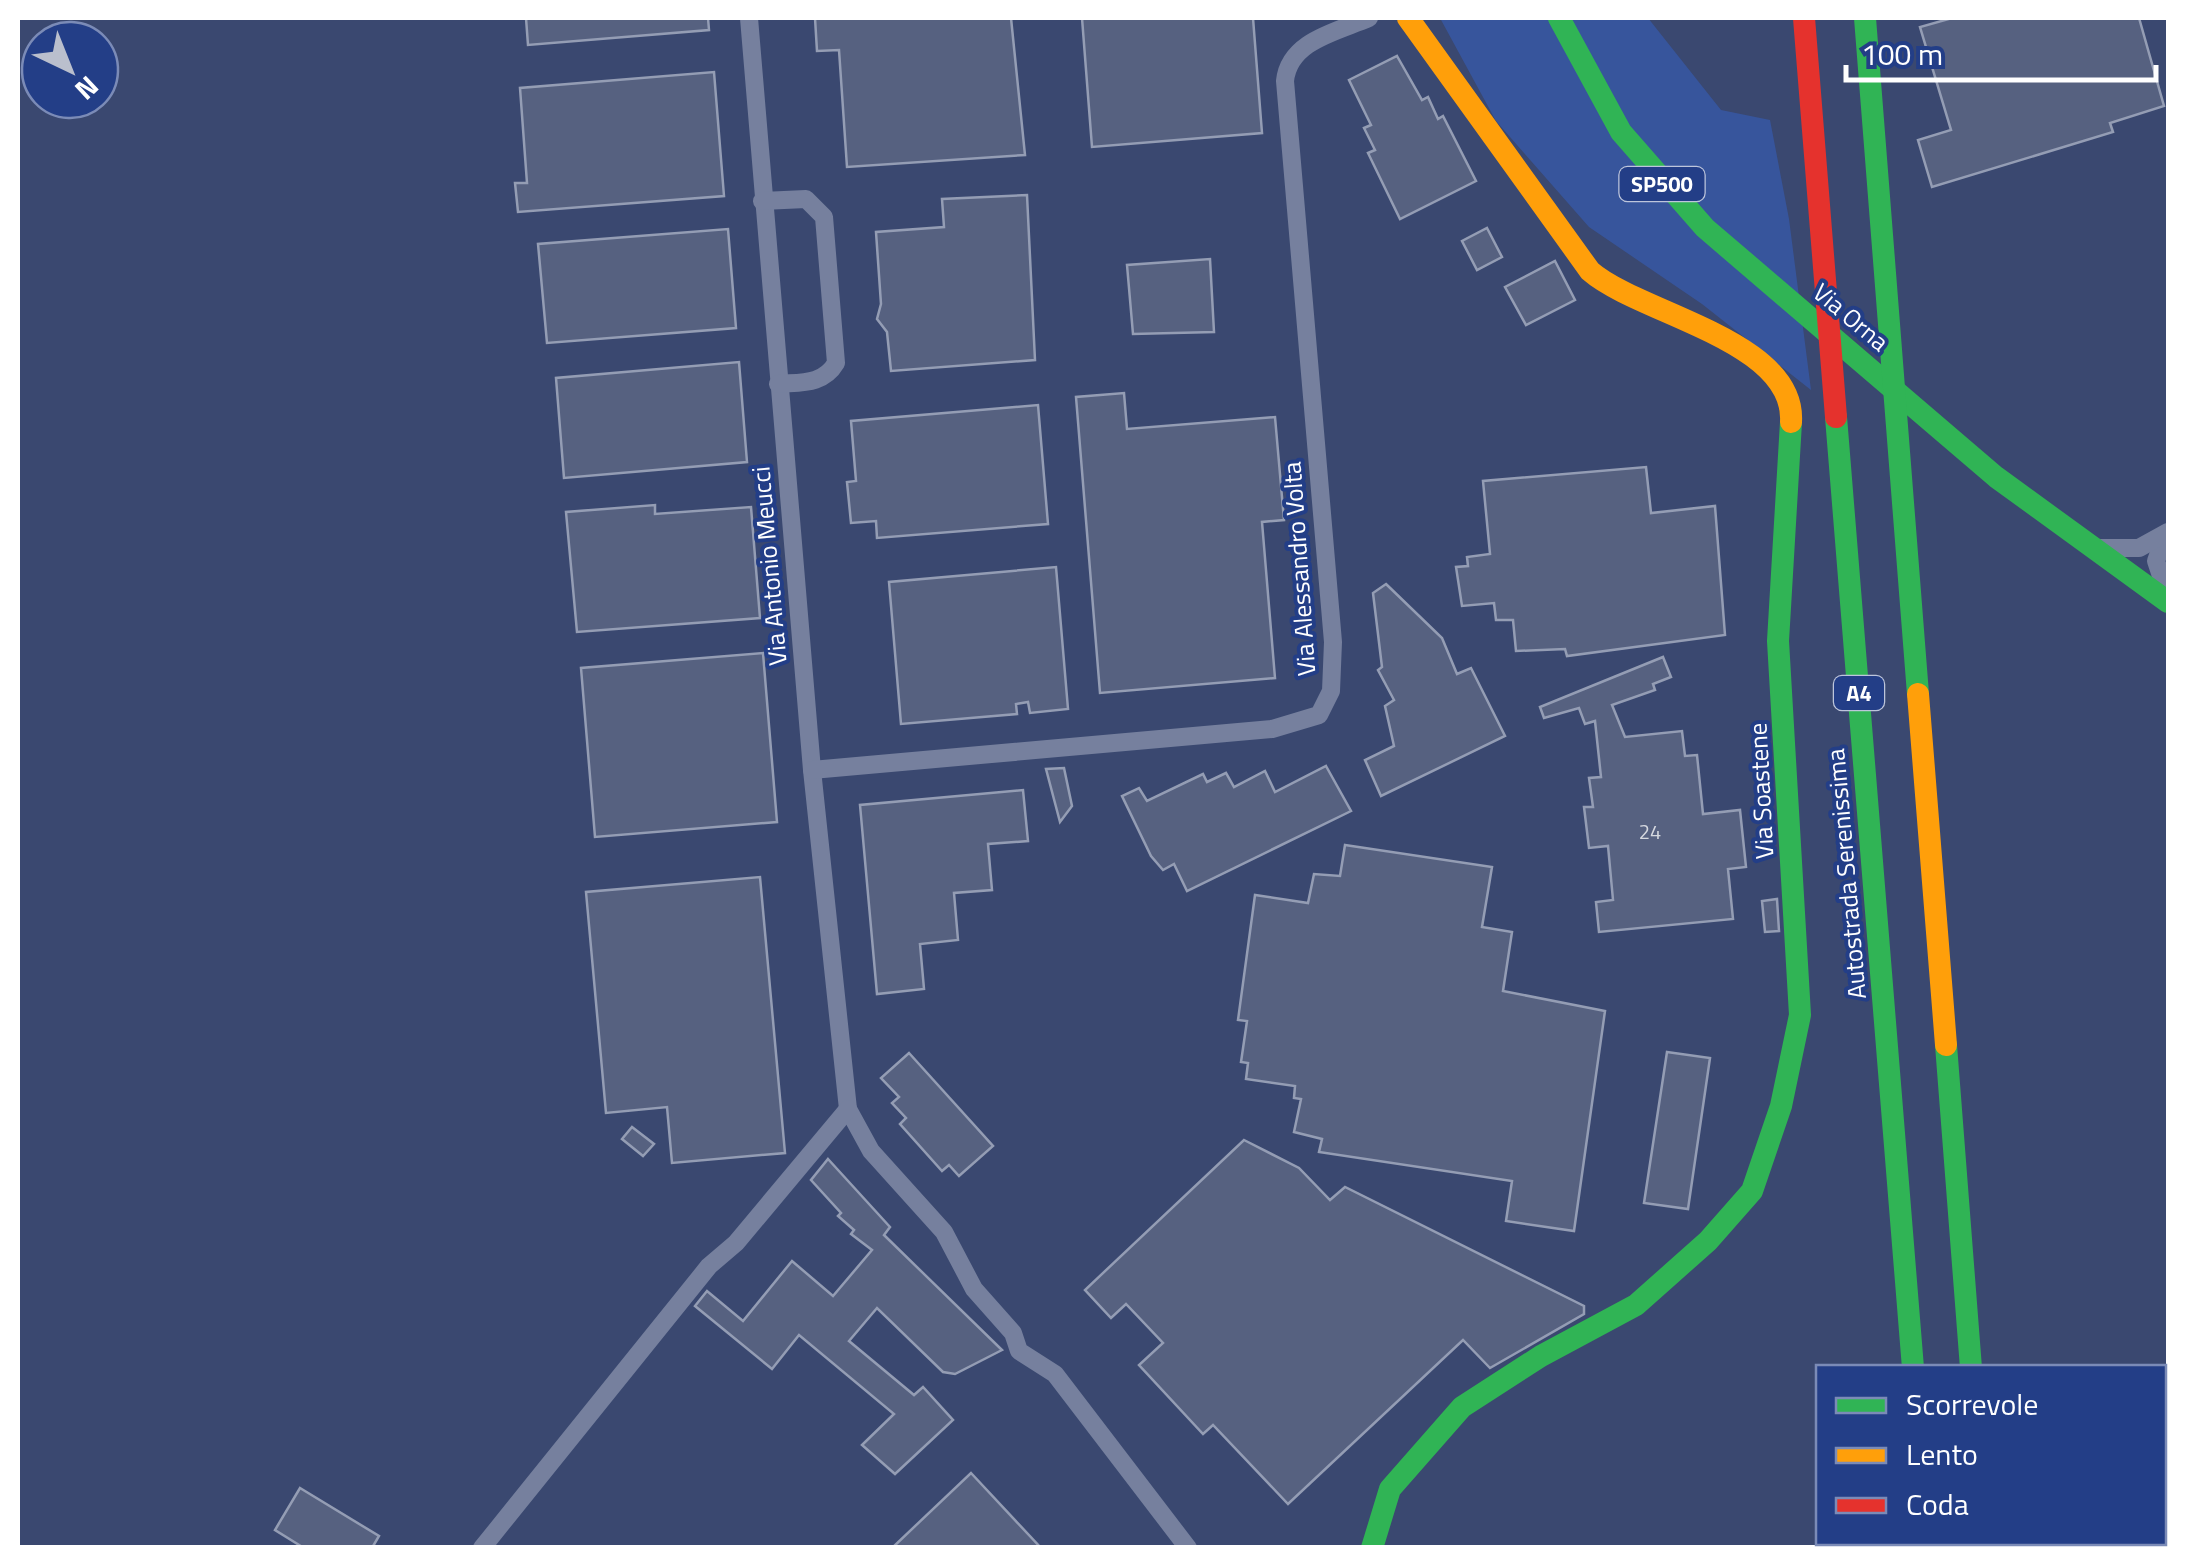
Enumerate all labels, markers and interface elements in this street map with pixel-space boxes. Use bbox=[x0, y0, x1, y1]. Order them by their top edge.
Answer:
north arrow bbox=[20, 20, 120, 120]
scale bar bbox=[1846, 20, 2156, 82]
text: 100 m bbox=[1861, 31, 1943, 77]
text: N bbox=[66, 66, 109, 111]
road number: SP500 bbox=[1620, 167, 1704, 201]
street label: Via Orna bbox=[1805, 274, 1898, 361]
street label: Via Alessandro Volta bbox=[1273, 460, 1325, 678]
street label: Via Antonio Meucci bbox=[741, 465, 797, 667]
road number: A4 bbox=[1834, 676, 1884, 710]
street label: Via Soastene bbox=[1738, 722, 1784, 860]
street label: Autostrada Serenissima bbox=[1816, 747, 1876, 1001]
house number: 24 bbox=[1639, 816, 1661, 847]
legend bbox=[1816, 1365, 2166, 1545]
text: Scorrevole bbox=[1906, 1381, 2038, 1427]
text: Lento bbox=[1906, 1431, 1978, 1477]
text: Coda bbox=[1906, 1481, 1969, 1527]

